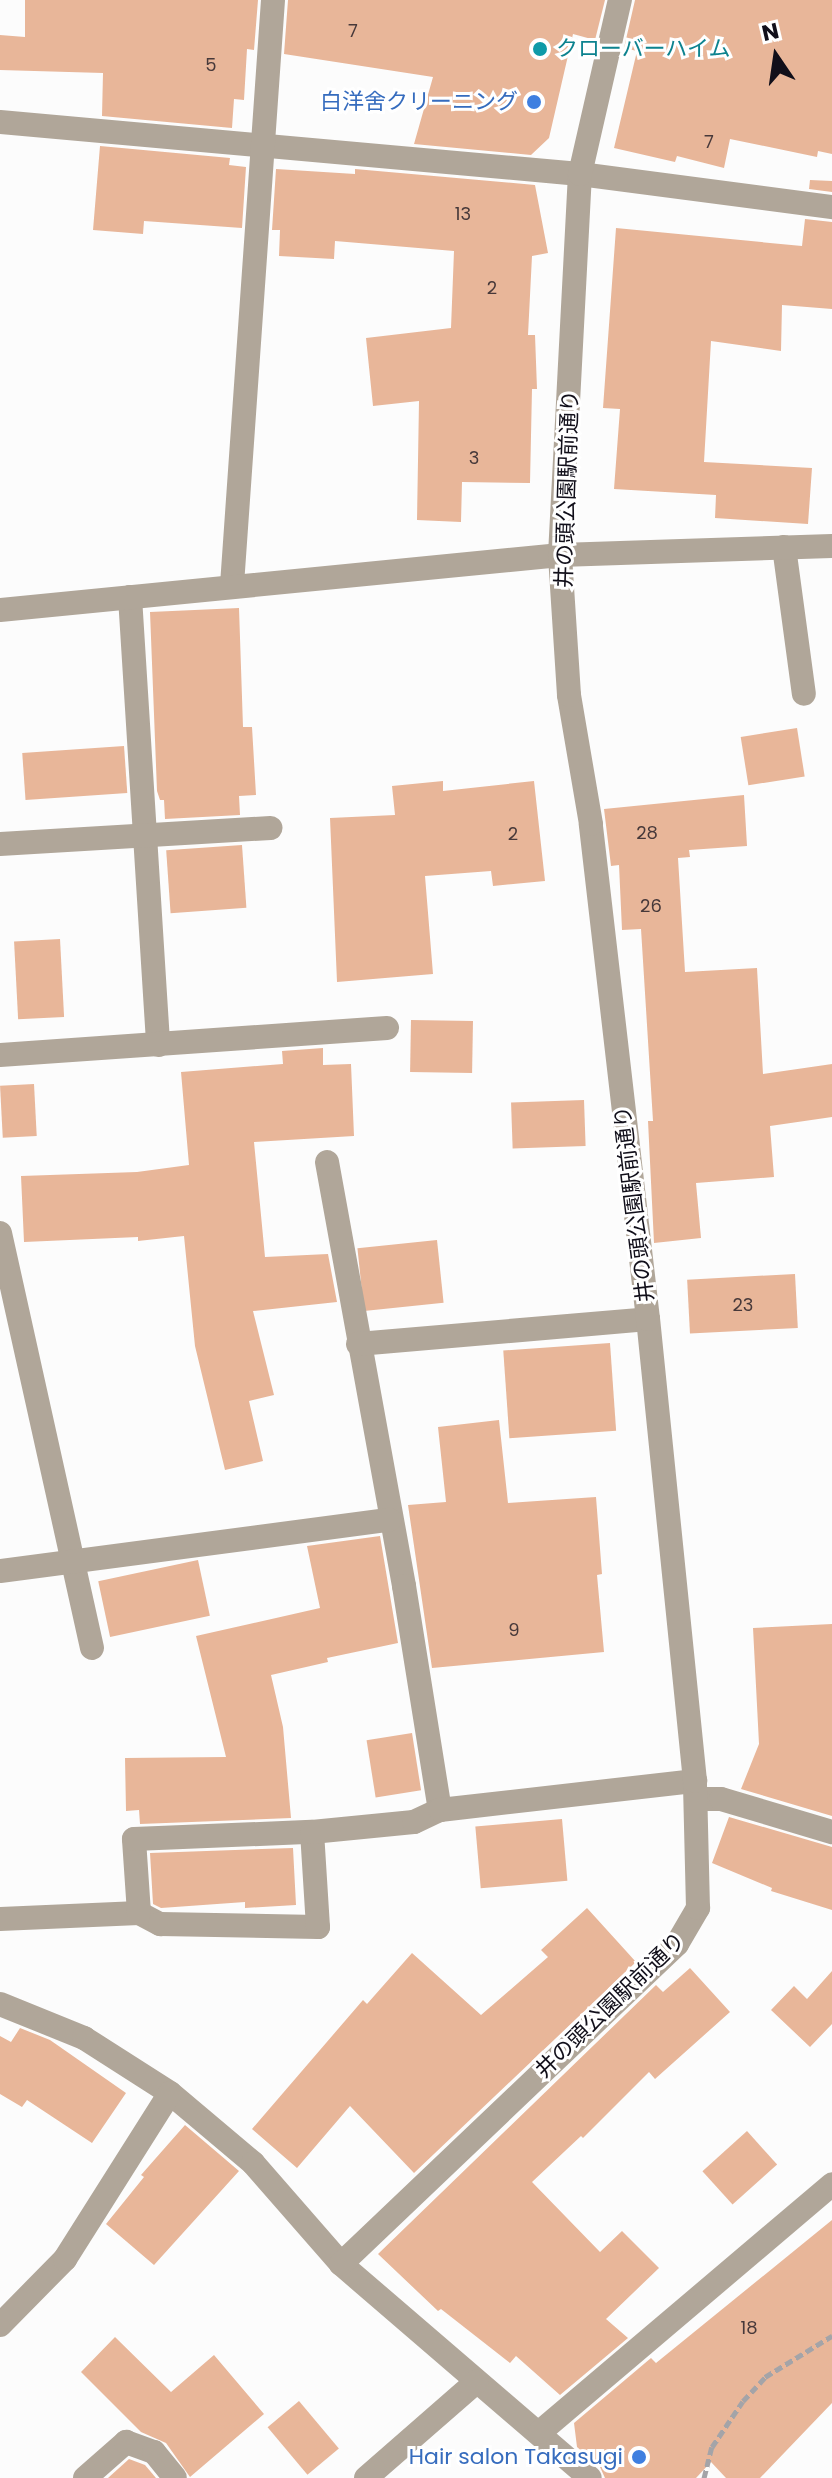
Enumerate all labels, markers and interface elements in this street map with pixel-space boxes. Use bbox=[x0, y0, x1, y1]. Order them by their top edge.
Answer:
text: N bbox=[759, 15, 782, 49]
north arrow bbox=[736, 16, 816, 96]
house number: 7 bbox=[348, 20, 358, 42]
place label: クローバーハイム bbox=[556, 36, 732, 62]
marker: クローバーハイム bbox=[531, 40, 549, 58]
house number: 5 bbox=[205, 54, 217, 76]
place label: 白洋舍クリーニング bbox=[320, 89, 518, 115]
marker: 白洋舍クリーニング bbox=[525, 93, 543, 111]
house number: 7 bbox=[704, 131, 714, 153]
house number: 13 bbox=[455, 203, 471, 225]
house number: 2 bbox=[487, 277, 497, 299]
street label: 井の頭公園駅前通り bbox=[550, 390, 584, 588]
house number: 3 bbox=[469, 447, 479, 469]
house number: 28 bbox=[636, 822, 658, 844]
house number: 2 bbox=[508, 823, 518, 845]
house number: 26 bbox=[640, 895, 662, 917]
street label: 井の頭公園駅前通り bbox=[609, 1104, 659, 1304]
house number: 23 bbox=[733, 1294, 753, 1316]
house number: 9 bbox=[508, 1619, 520, 1641]
street label: 井の頭公園駅前通り bbox=[530, 1927, 690, 2083]
house number: 18 bbox=[740, 2317, 758, 2339]
place label: Hair salon Takasugi bbox=[409, 2444, 623, 2470]
marker: Hair salon Takasugi bbox=[630, 2448, 648, 2466]

